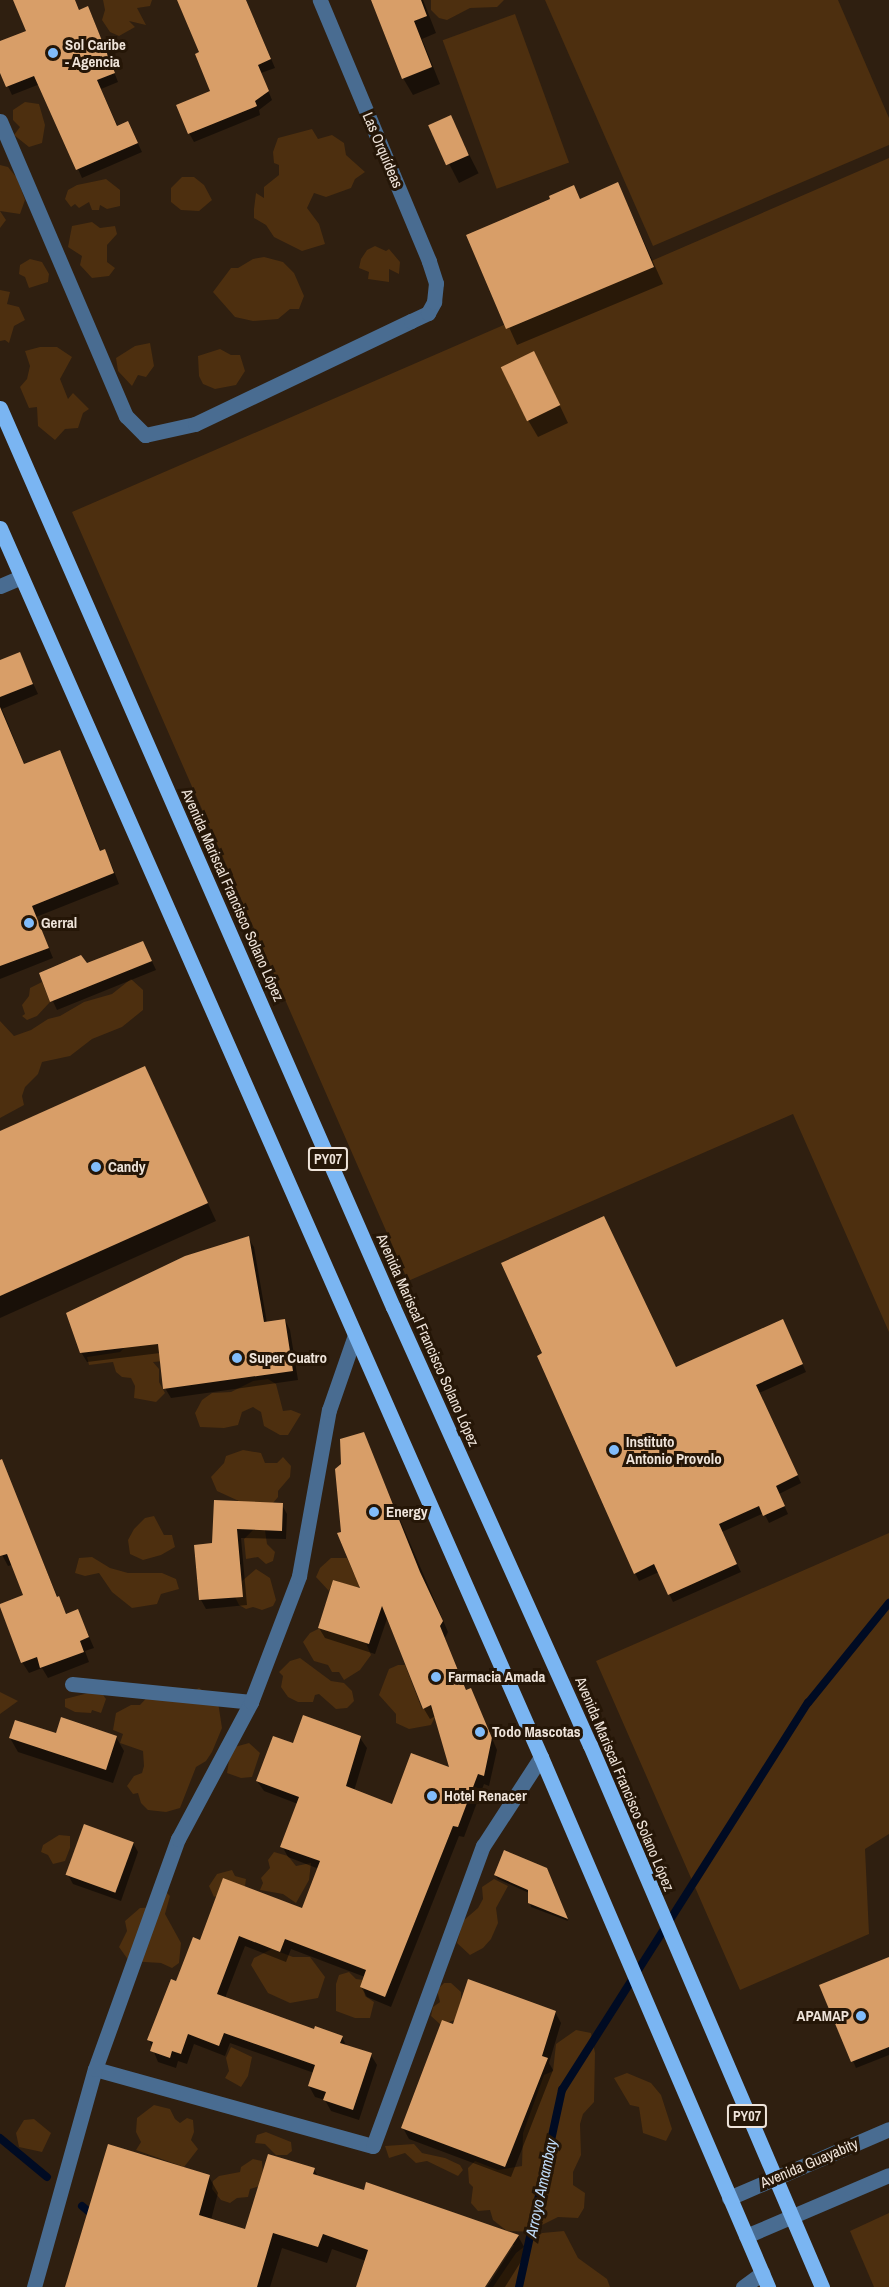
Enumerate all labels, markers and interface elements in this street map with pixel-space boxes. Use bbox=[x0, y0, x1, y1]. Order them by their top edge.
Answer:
place label: Sol Caribe - Agencia bbox=[65, 35, 126, 70]
marker: Sol Caribe - Agencia bbox=[46, 46, 60, 60]
street label: Las Orquídeas bbox=[359, 109, 407, 191]
street label: Avenida Mariscal Francisco Solano López bbox=[178, 786, 288, 1004]
place label: Gerral bbox=[41, 914, 77, 932]
marker: Gerral bbox=[22, 916, 36, 930]
road number: PY07 bbox=[307, 1148, 349, 1170]
place label: Candy bbox=[108, 1158, 146, 1176]
marker: Candy bbox=[89, 1160, 103, 1174]
street label: Avenida Mariscal Francisco Solano López bbox=[373, 1231, 483, 1449]
place label: Super Cuatro bbox=[249, 1349, 327, 1367]
marker: Super Cuatro bbox=[230, 1351, 244, 1365]
place label: Instituto Antonio Provolo bbox=[626, 1432, 722, 1467]
marker: Instituto Antonio Provolo bbox=[607, 1443, 621, 1457]
place label: Energy bbox=[386, 1503, 428, 1521]
marker: Energy bbox=[367, 1505, 381, 1519]
place label: Farmacia Amada bbox=[448, 1668, 546, 1686]
marker: Farmacia Amada bbox=[429, 1670, 443, 1684]
street label: Avenida Mariscal Francisco Solano López bbox=[572, 1674, 678, 1894]
place label: Todo Mascotas bbox=[492, 1723, 581, 1741]
marker: Todo Mascotas bbox=[473, 1725, 487, 1739]
place label: Hotel Renacer bbox=[444, 1787, 527, 1805]
marker: Hotel Renacer bbox=[425, 1789, 439, 1803]
place label: APAMAP bbox=[797, 2007, 849, 2025]
marker: APAMAP bbox=[854, 2009, 868, 2023]
road number: PY07 bbox=[726, 2105, 768, 2127]
street label: Avenida Guayabity bbox=[757, 2134, 861, 2192]
water label: Arroyo Amambay bbox=[521, 2136, 561, 2240]

